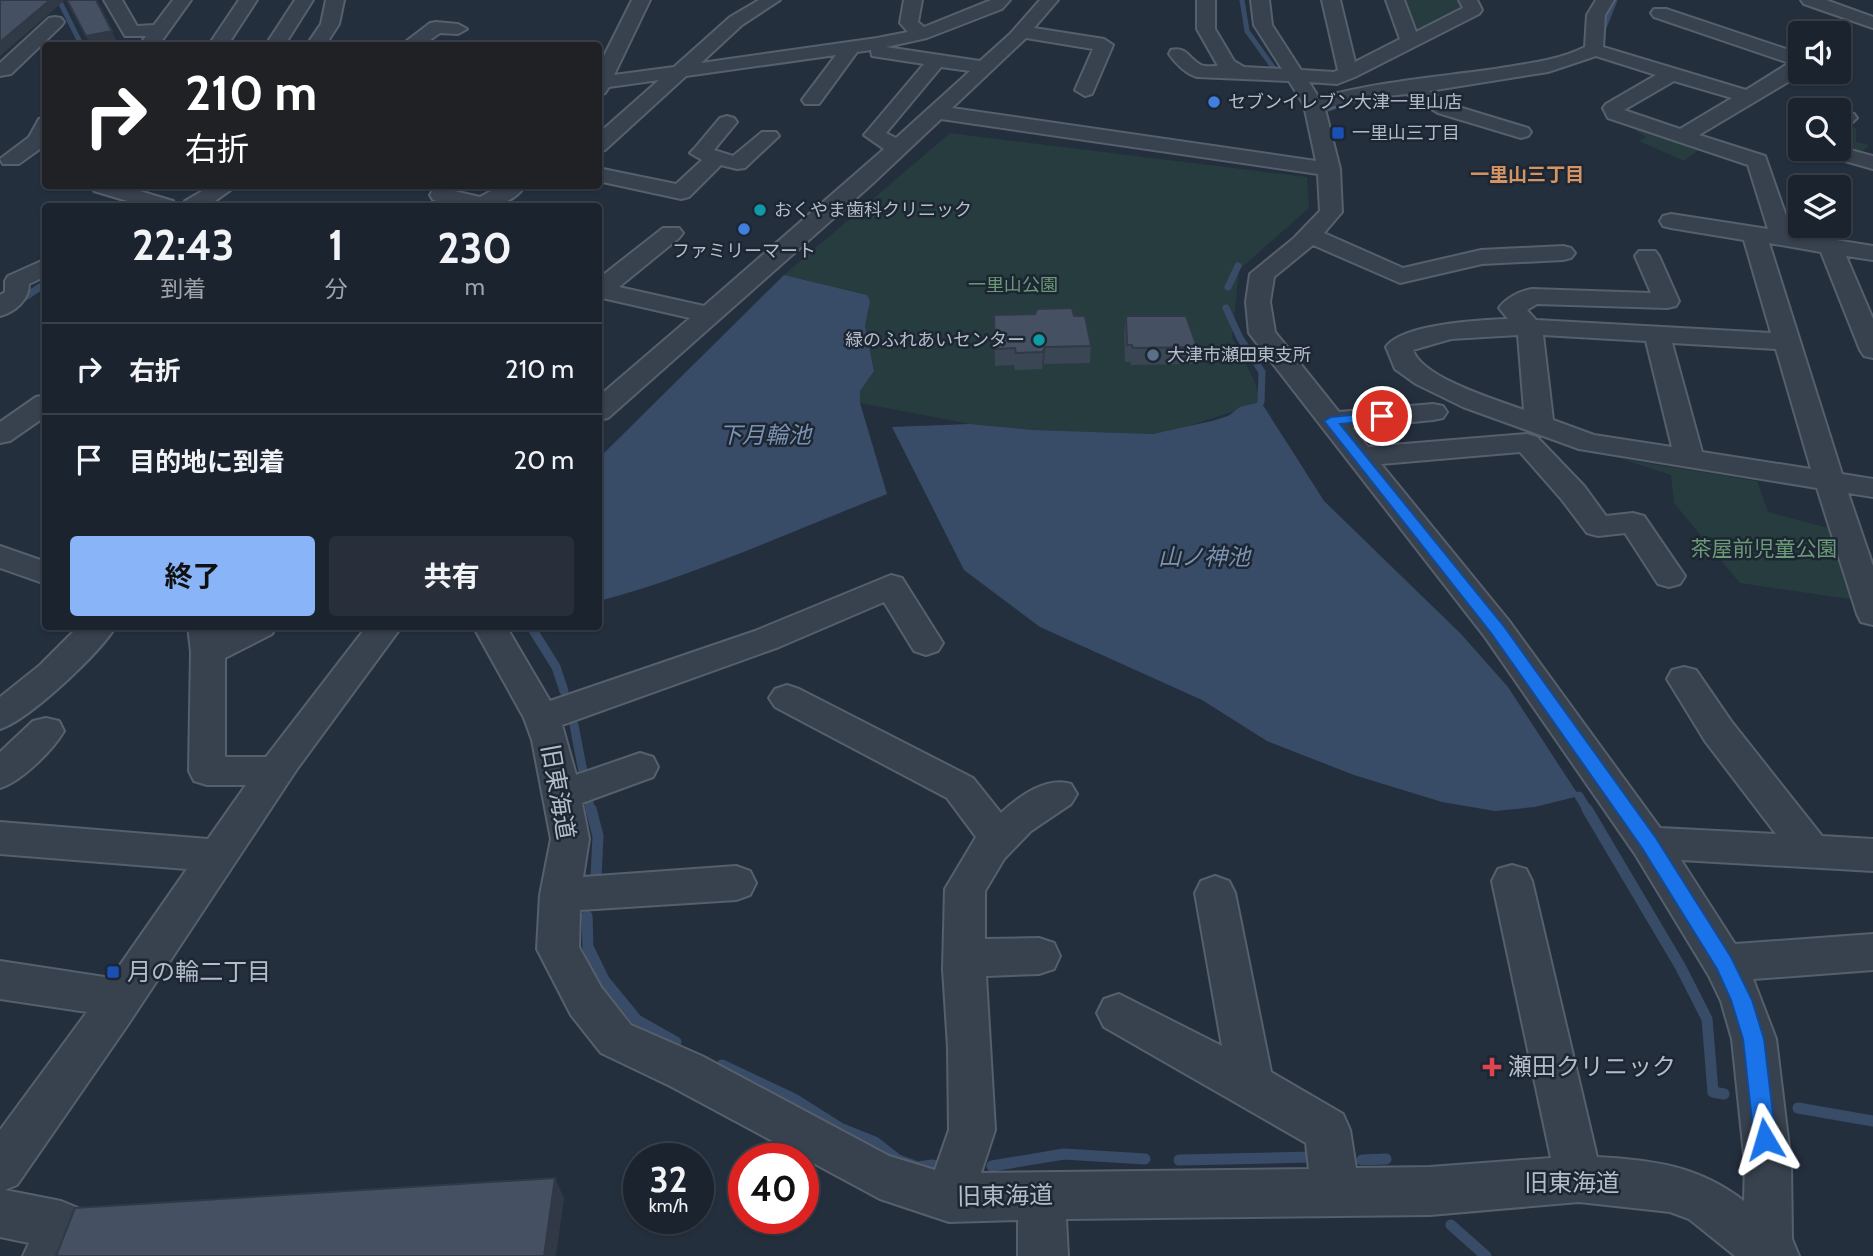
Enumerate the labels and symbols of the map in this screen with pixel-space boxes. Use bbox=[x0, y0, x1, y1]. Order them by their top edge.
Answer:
place label: セブンイレブン大津一里山店 bbox=[1228, 91, 1462, 113]
marker: セブンイレブン大津一里山店 bbox=[1206, 94, 1222, 110]
place label: 一里山三丁目 bbox=[1352, 122, 1460, 144]
marker: 一里山三丁目 bbox=[1330, 125, 1346, 141]
district label: 一里山三丁目 bbox=[1470, 163, 1584, 186]
place label: おくやま歯科クリニック bbox=[774, 199, 972, 221]
marker: おくやま歯科クリニック bbox=[752, 202, 768, 218]
marker: ファミリーマート bbox=[736, 221, 752, 237]
place label: ファミリーマート bbox=[672, 240, 816, 262]
park label: 一里山公園 bbox=[968, 274, 1058, 296]
place label: 緑のふれあいセンター bbox=[845, 329, 1025, 351]
marker: 緑のふれあいセンター bbox=[1031, 332, 1047, 348]
place label: 大津市瀬田東支所 bbox=[1167, 344, 1311, 366]
marker: 大津市瀬田東支所 bbox=[1145, 347, 1161, 363]
pin bbox=[1352, 386, 1412, 446]
water label: 下月輪池 bbox=[719, 421, 813, 449]
park label: 茶屋前児童公園 bbox=[1691, 536, 1838, 561]
water label: 山ノ神池 bbox=[1158, 543, 1252, 571]
street label: 旧東海道 bbox=[536, 742, 581, 842]
place label: 月の輪二丁目 bbox=[127, 957, 271, 986]
marker: 月の輪二丁目 bbox=[105, 964, 121, 980]
place label: 瀬田クリニック bbox=[1508, 1052, 1676, 1081]
marker: 瀬田クリニック bbox=[1482, 1057, 1502, 1077]
position arrow bbox=[1728, 1102, 1802, 1176]
speed limit sign: 40 bbox=[728, 1143, 819, 1234]
street label: 旧東海道 bbox=[1524, 1168, 1620, 1197]
street label: 旧東海道 bbox=[957, 1180, 1053, 1211]

